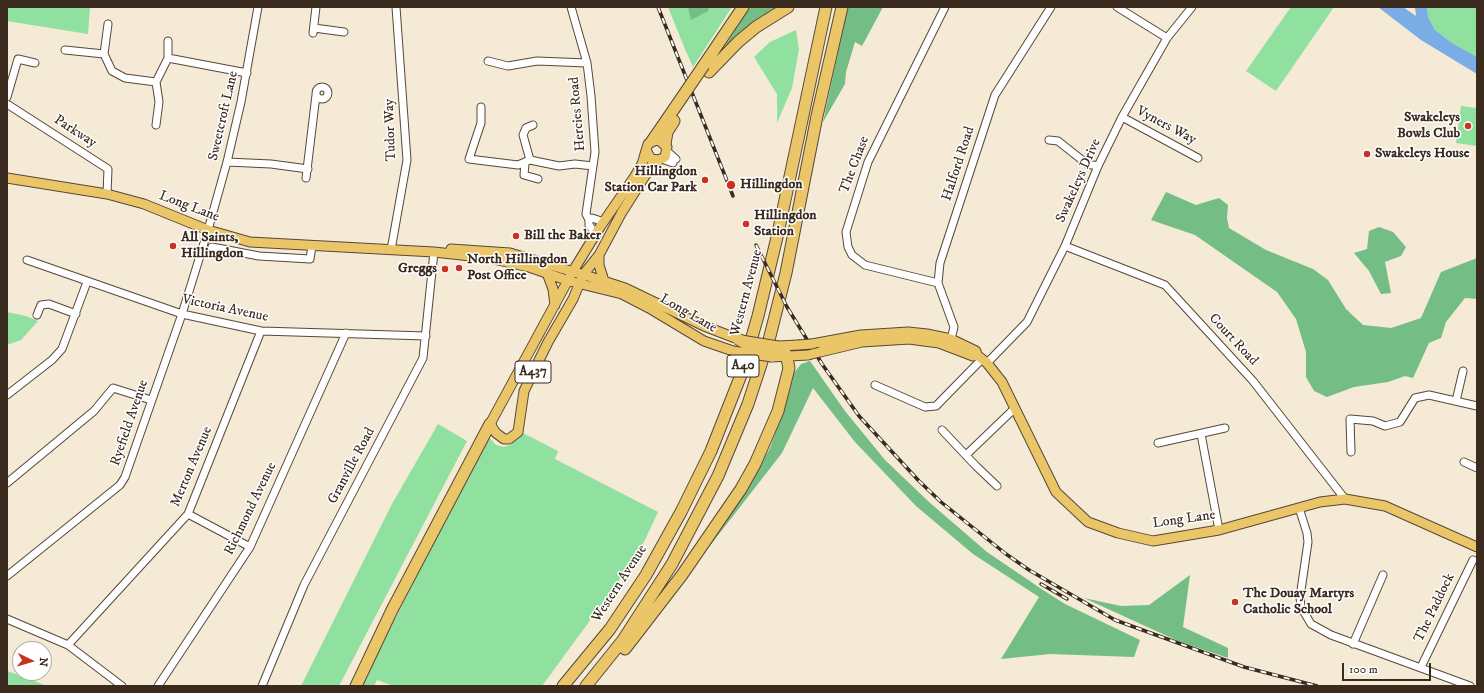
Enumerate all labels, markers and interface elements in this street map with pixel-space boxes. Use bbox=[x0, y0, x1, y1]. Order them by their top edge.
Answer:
street label: Sweetcroft Lane bbox=[206, 70, 242, 162]
street label: Hercies Road bbox=[566, 76, 590, 152]
street label: Tudor Way bbox=[382, 98, 400, 162]
street label: Vyners Way bbox=[1133, 103, 1199, 149]
place label: Swakeleys Bowls Club bbox=[1397, 110, 1460, 142]
street label: Parkway bbox=[50, 112, 100, 152]
marker: Swakeleys Bowls Club bbox=[1463, 121, 1473, 131]
street label: Halford Road bbox=[939, 125, 979, 203]
street label: The Chase bbox=[836, 134, 874, 196]
street label: Swakeleys Drive bbox=[1053, 136, 1105, 226]
place label: Swakeleys House bbox=[1375, 146, 1470, 162]
marker: Swakeleys House bbox=[1362, 149, 1372, 159]
place label: Hillingdon Station Car Park bbox=[604, 164, 697, 196]
marker: Hillingdon Station Car Park bbox=[700, 175, 710, 185]
place label: Hillingdon bbox=[740, 177, 803, 193]
marker: Hillingdon bbox=[725, 179, 737, 191]
street label: Long Lane bbox=[157, 188, 221, 226]
place label: Hillingdon Station bbox=[754, 208, 817, 240]
marker: Hillingdon Station bbox=[741, 219, 751, 229]
place label: Bill the Baker bbox=[524, 228, 601, 244]
place label: All Saints, Hillingdon bbox=[181, 230, 244, 262]
marker: Bill the Baker bbox=[511, 231, 521, 241]
marker: All Saints, Hillingdon bbox=[168, 241, 178, 251]
street label: Western Avenue bbox=[727, 248, 767, 338]
place label: North Hillingdon Post Office bbox=[467, 252, 568, 284]
place label: Greggs bbox=[398, 261, 437, 277]
marker: North Hillingdon Post Office bbox=[454, 263, 464, 273]
marker: Greggs bbox=[440, 264, 450, 274]
street label: Long Lane bbox=[656, 291, 720, 337]
street label: Victoria Avenue bbox=[180, 292, 270, 326]
street label: Court Road bbox=[1205, 311, 1261, 369]
road number: A40 bbox=[727, 355, 759, 377]
road number: A437 bbox=[515, 361, 551, 383]
street label: Ryefield Avenue bbox=[107, 378, 153, 468]
street label: Merton Avenue bbox=[168, 424, 216, 510]
street label: Granville Road bbox=[325, 425, 379, 507]
street label: Richmond Avenue bbox=[221, 460, 281, 558]
street label: Long Lane bbox=[1152, 507, 1216, 533]
street label: Western Avenue bbox=[589, 542, 651, 626]
street label: The Paddock bbox=[1411, 571, 1459, 645]
place label: The Douay Martyrs Catholic School bbox=[1243, 586, 1354, 618]
marker: The Douay Martyrs Catholic School bbox=[1230, 597, 1240, 607]
north arrow bbox=[12, 641, 52, 681]
scale bar bbox=[1344, 655, 1433, 681]
text: N bbox=[36, 657, 50, 667]
text: 100 m bbox=[1349, 662, 1378, 677]

